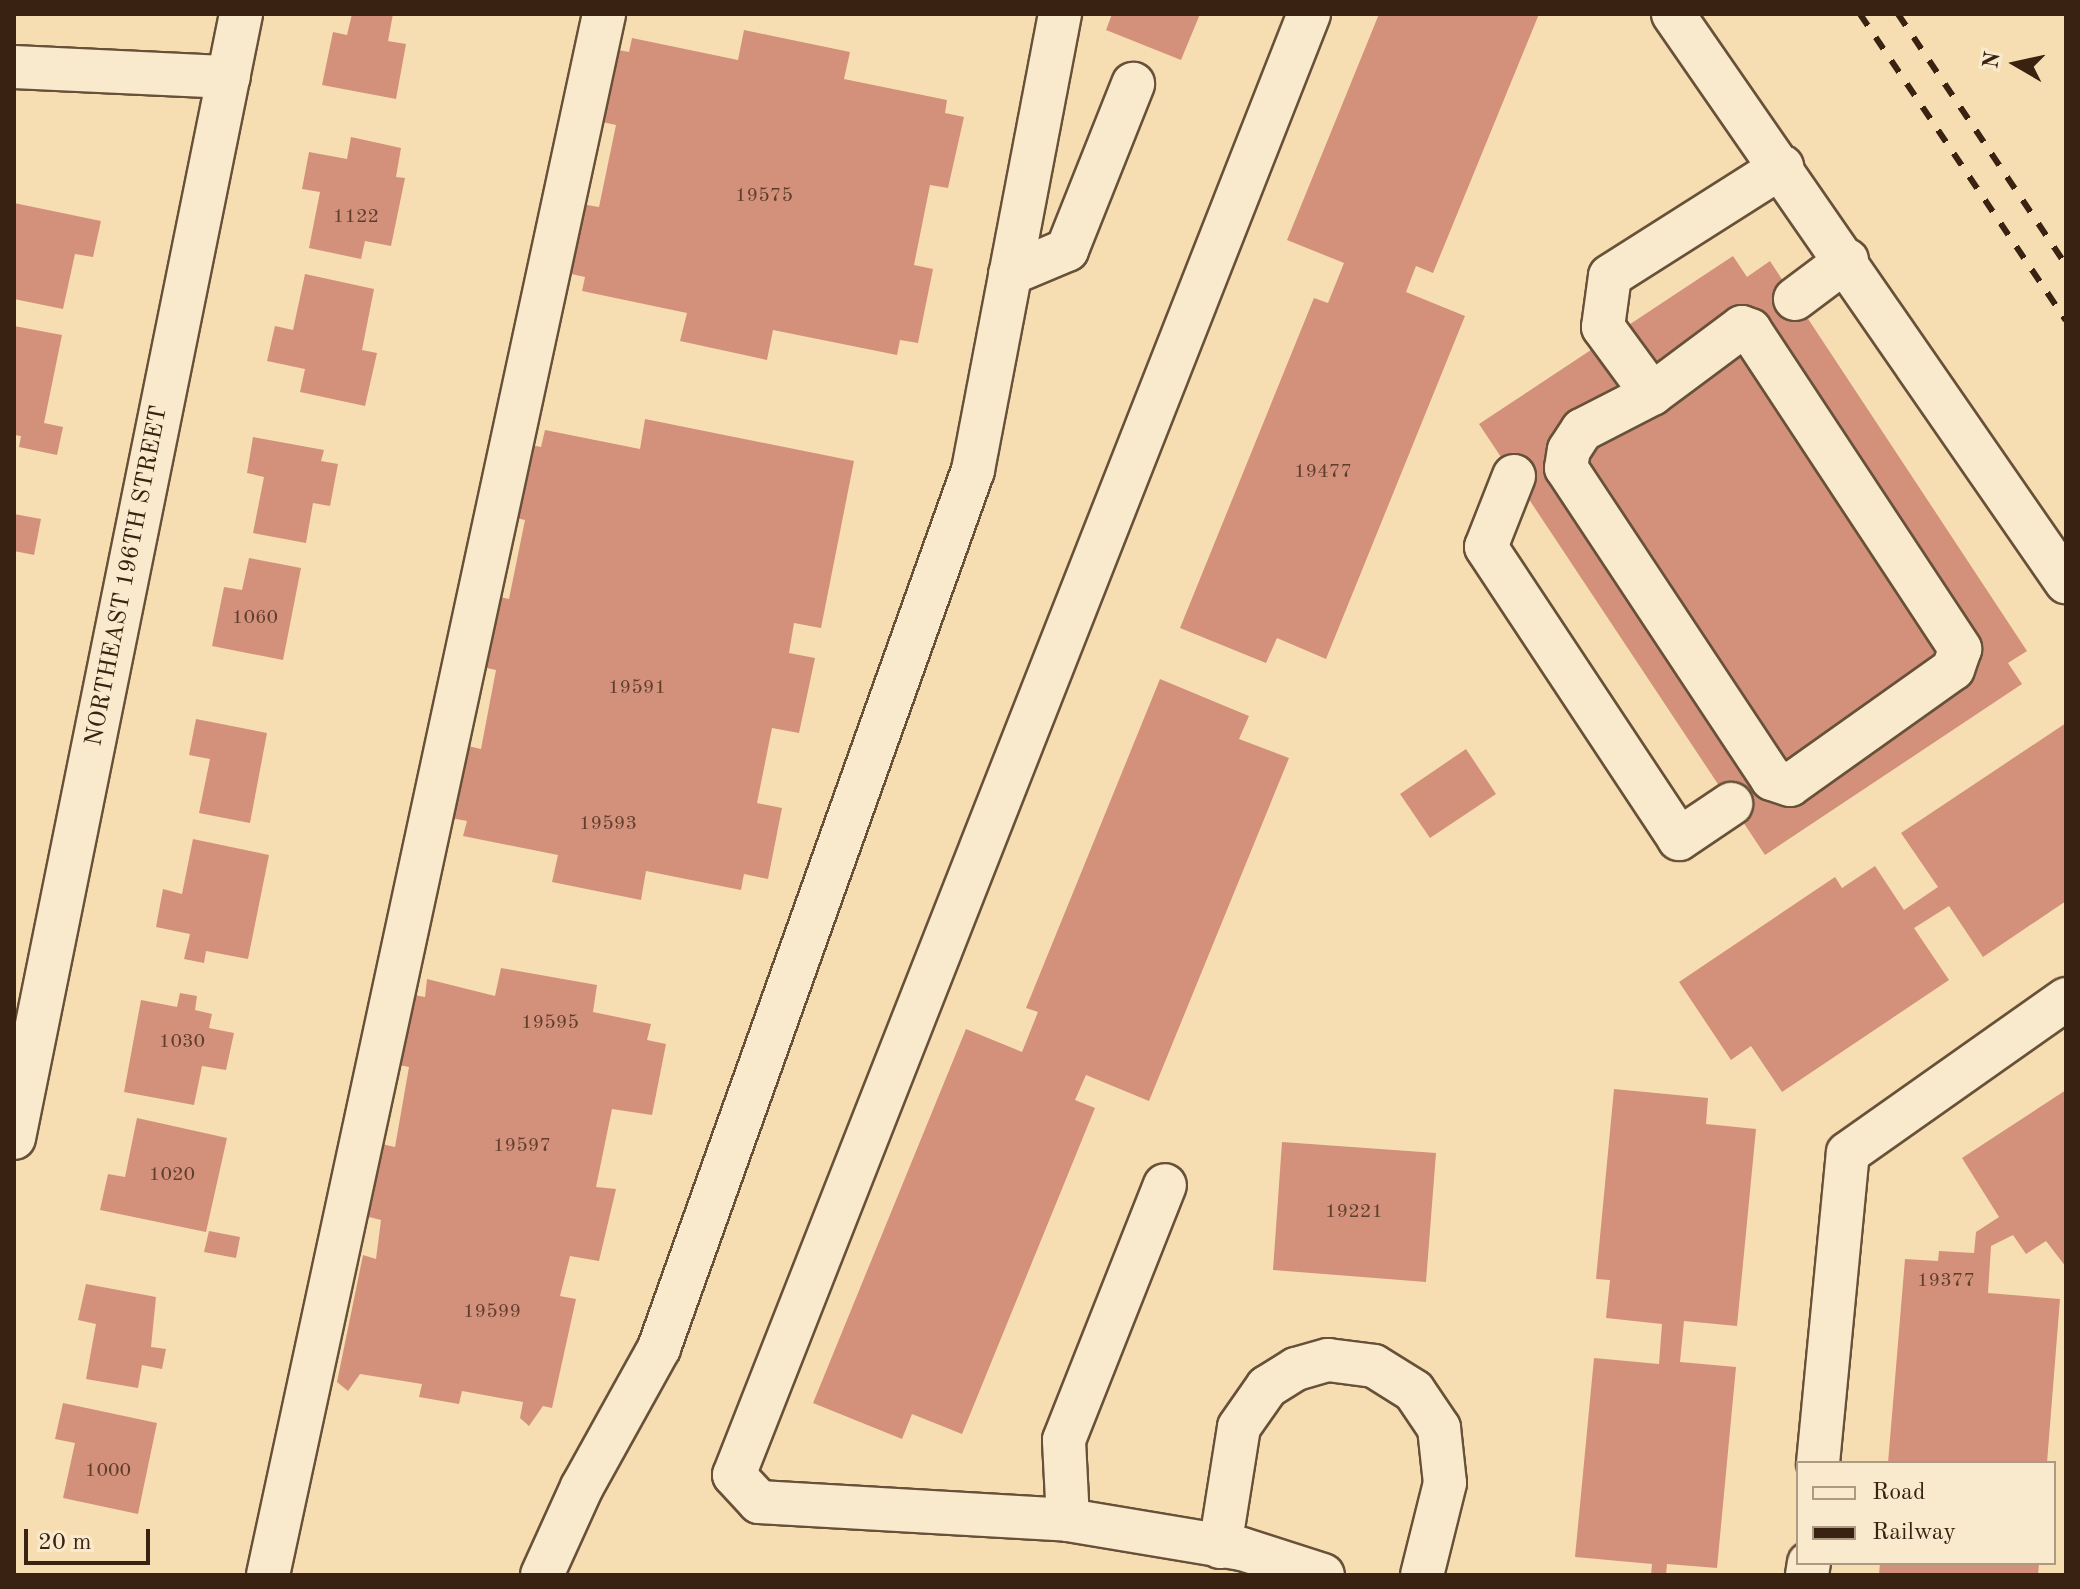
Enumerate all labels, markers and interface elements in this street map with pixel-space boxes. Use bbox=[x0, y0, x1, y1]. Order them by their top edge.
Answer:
north arrow bbox=[1976, 24, 2056, 104]
text: N bbox=[1980, 50, 2004, 70]
house number: 19575 bbox=[735, 184, 793, 208]
house number: 1122 bbox=[333, 205, 379, 229]
street label: NORTHEAST 196TH STREET bbox=[81, 403, 175, 749]
house number: 19477 bbox=[1294, 460, 1352, 484]
house number: 1060 bbox=[232, 606, 278, 630]
house number: 19591 bbox=[608, 676, 666, 700]
house number: 19593 bbox=[579, 812, 637, 836]
house number: 19595 bbox=[521, 1011, 579, 1035]
house number: 1030 bbox=[159, 1030, 205, 1054]
house number: 19597 bbox=[493, 1134, 551, 1158]
house number: 1020 bbox=[149, 1163, 195, 1187]
house number: 19221 bbox=[1325, 1200, 1383, 1224]
house number: 19377 bbox=[1917, 1269, 1975, 1293]
house number: 19599 bbox=[463, 1300, 521, 1324]
house number: 1000 bbox=[85, 1459, 131, 1483]
legend bbox=[1796, 1461, 2056, 1565]
text: Road bbox=[1872, 1481, 1925, 1505]
scale bar bbox=[28, 1513, 154, 1563]
text: Railway bbox=[1872, 1521, 1956, 1545]
text: 20 m bbox=[38, 1531, 92, 1555]

